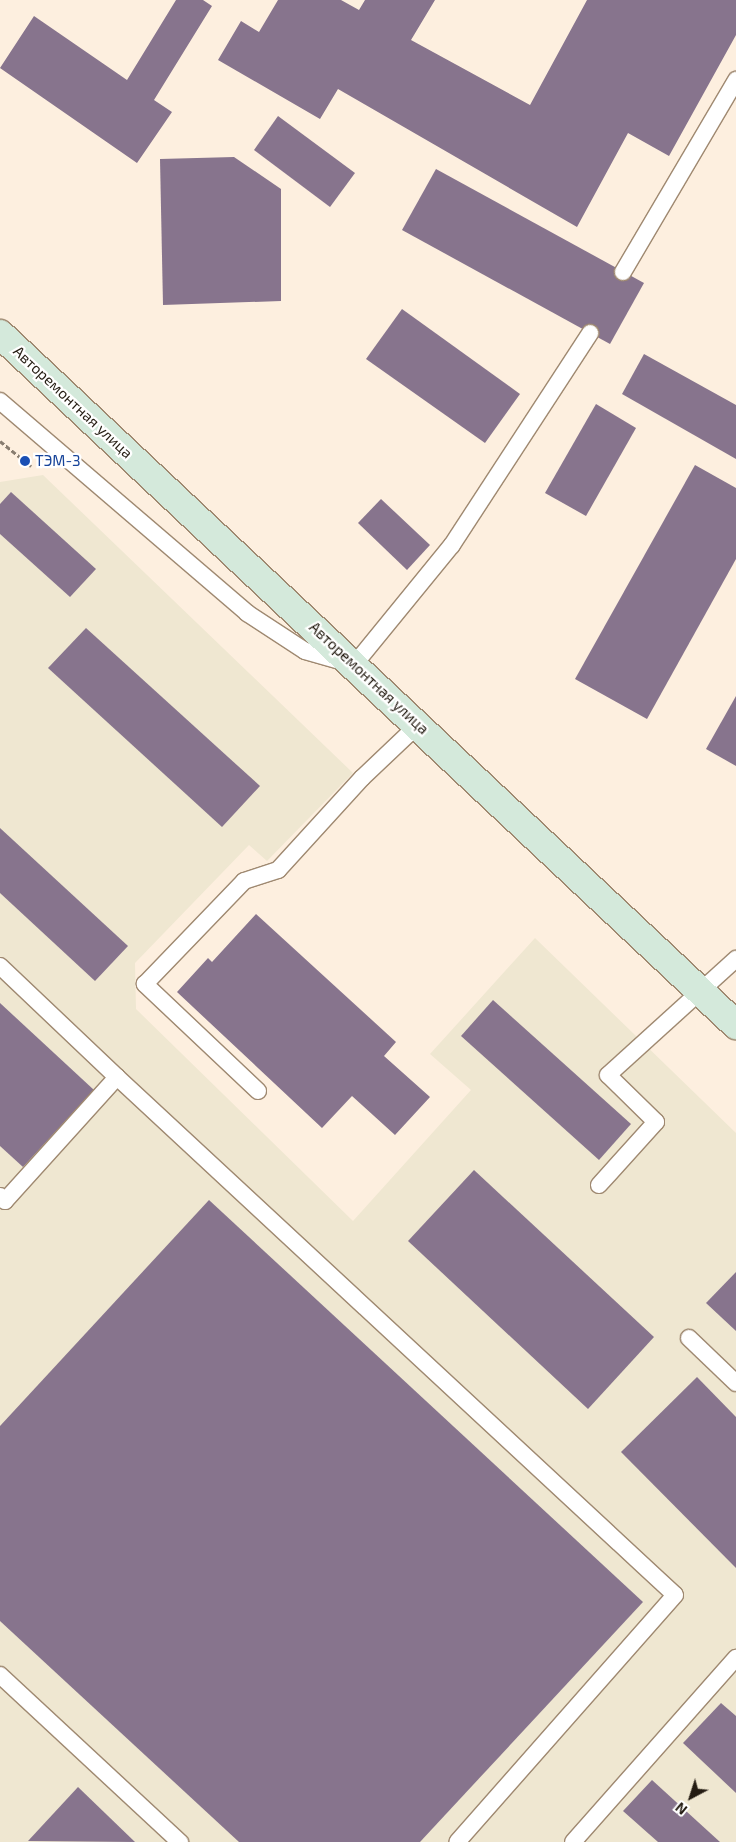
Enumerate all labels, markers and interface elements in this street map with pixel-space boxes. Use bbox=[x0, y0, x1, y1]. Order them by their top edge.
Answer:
street label: Авторемонтная улица bbox=[10, 342, 136, 462]
place label: ТЭМ-З bbox=[35, 452, 80, 470]
marker: ТЭМ-З bbox=[19, 455, 31, 467]
street label: Авторемонтная улица bbox=[306, 618, 432, 738]
north arrow bbox=[666, 1772, 716, 1822]
text: N bbox=[672, 1799, 690, 1819]

